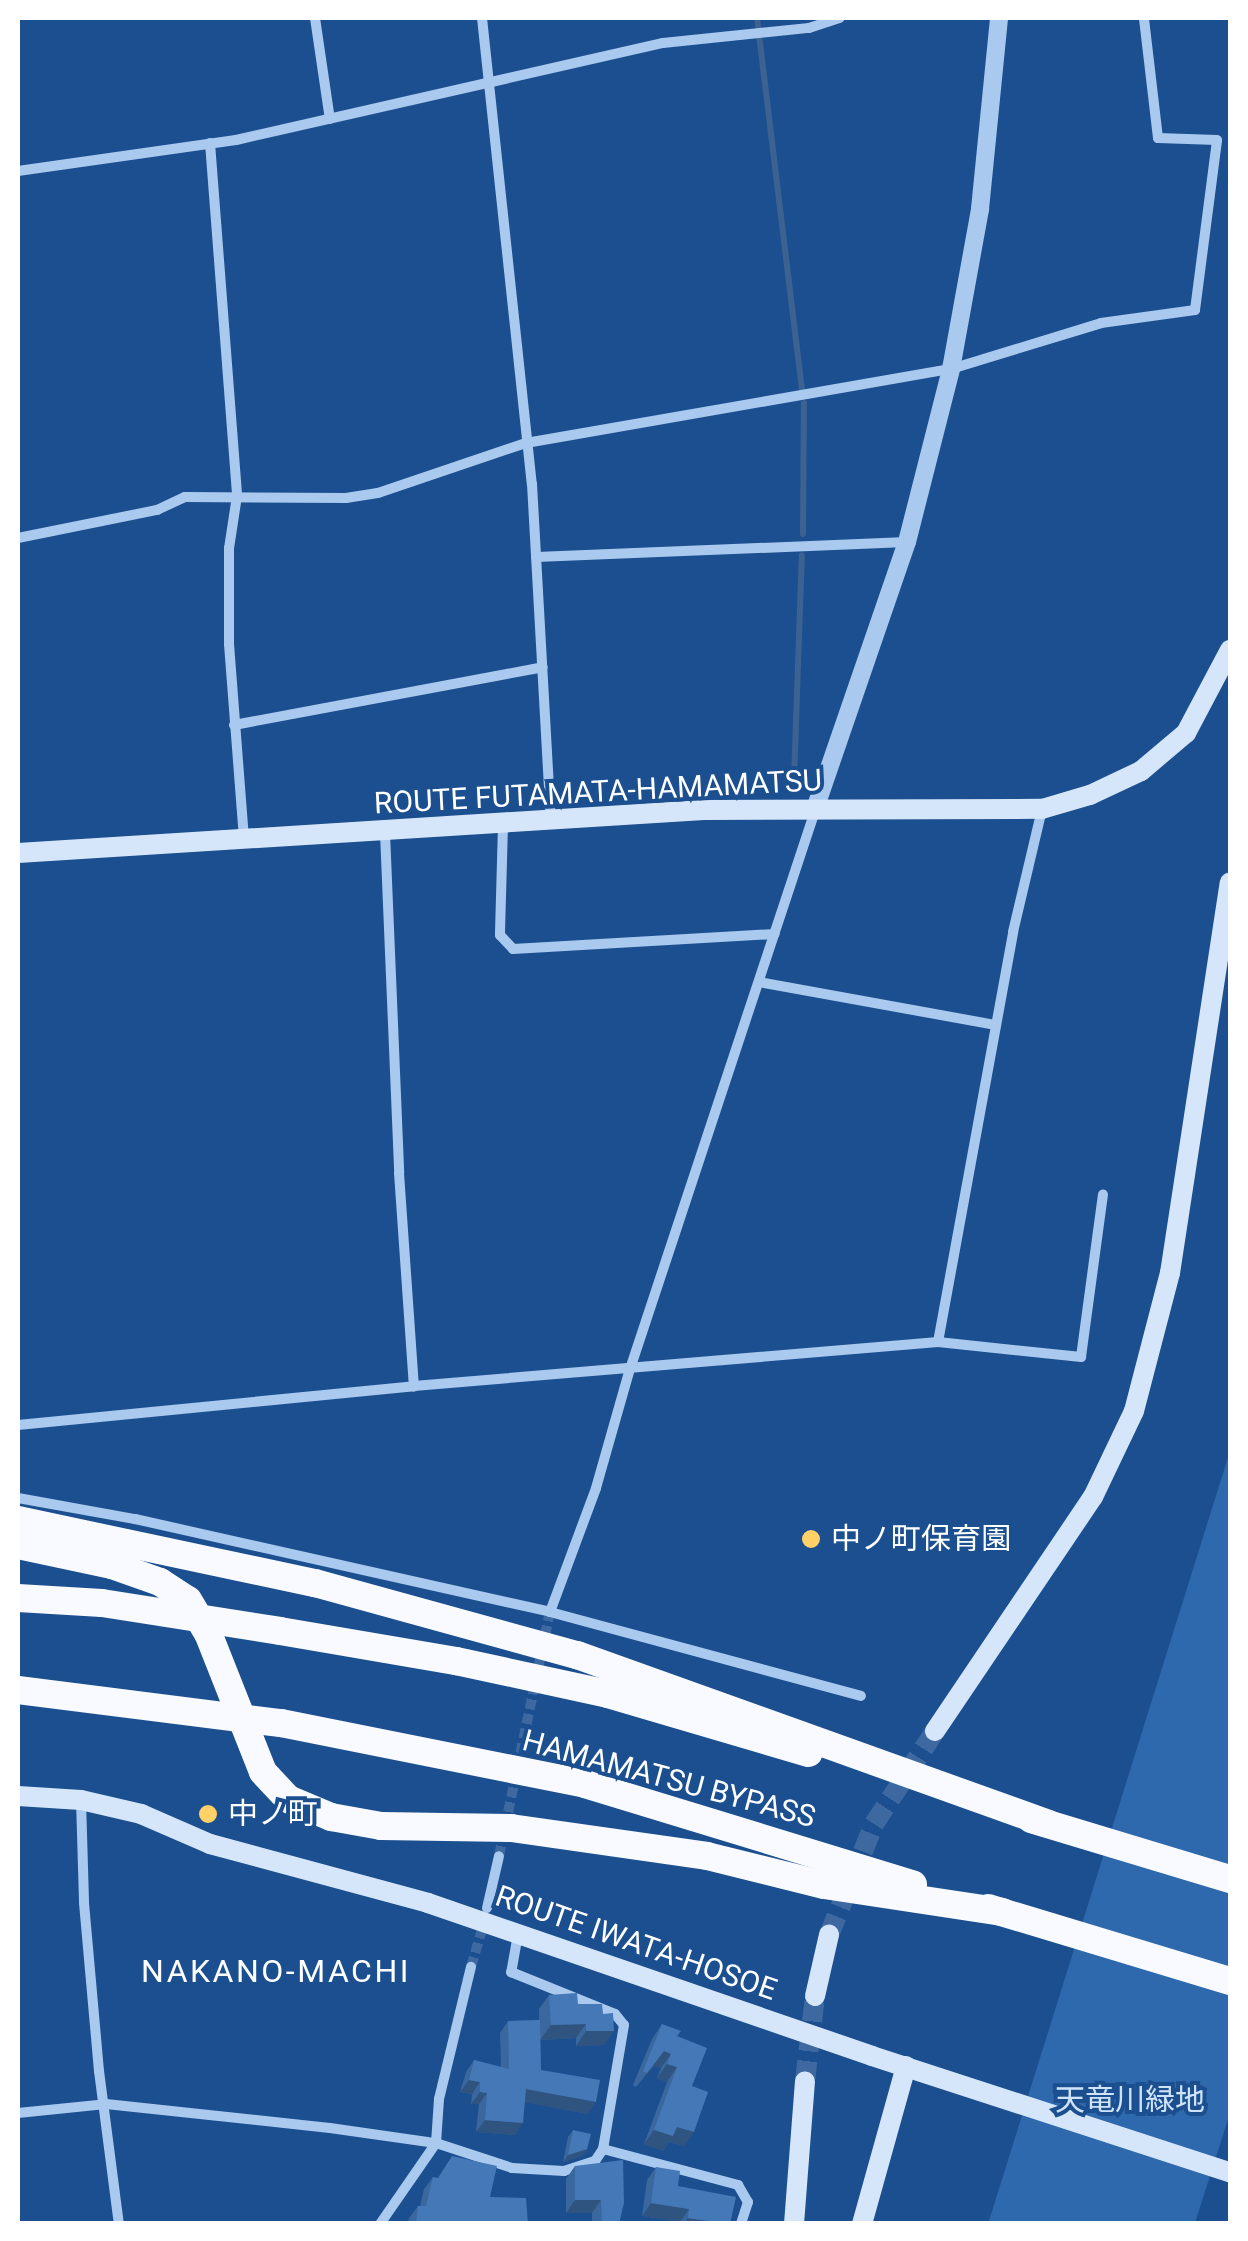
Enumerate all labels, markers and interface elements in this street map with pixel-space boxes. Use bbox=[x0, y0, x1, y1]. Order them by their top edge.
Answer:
street label: ROUTE FUTAMATA-HAMAMATSU bbox=[373, 762, 823, 822]
place label: 中ノ町保育園 bbox=[831, 1521, 1011, 1557]
marker: 中ノ町保育園 bbox=[800, 1528, 822, 1550]
street label: HAMAMATSU BYPASS bbox=[519, 1723, 819, 1835]
place label: 中ノ町 bbox=[228, 1796, 318, 1832]
marker: 中ノ町 bbox=[197, 1803, 219, 1825]
street label: ROUTE IWATA-HOSOE bbox=[491, 1878, 781, 2008]
district label: NAKANO-MACHI bbox=[141, 1952, 411, 1990]
park label: 天竜川緑地 bbox=[1055, 2082, 1205, 2118]

